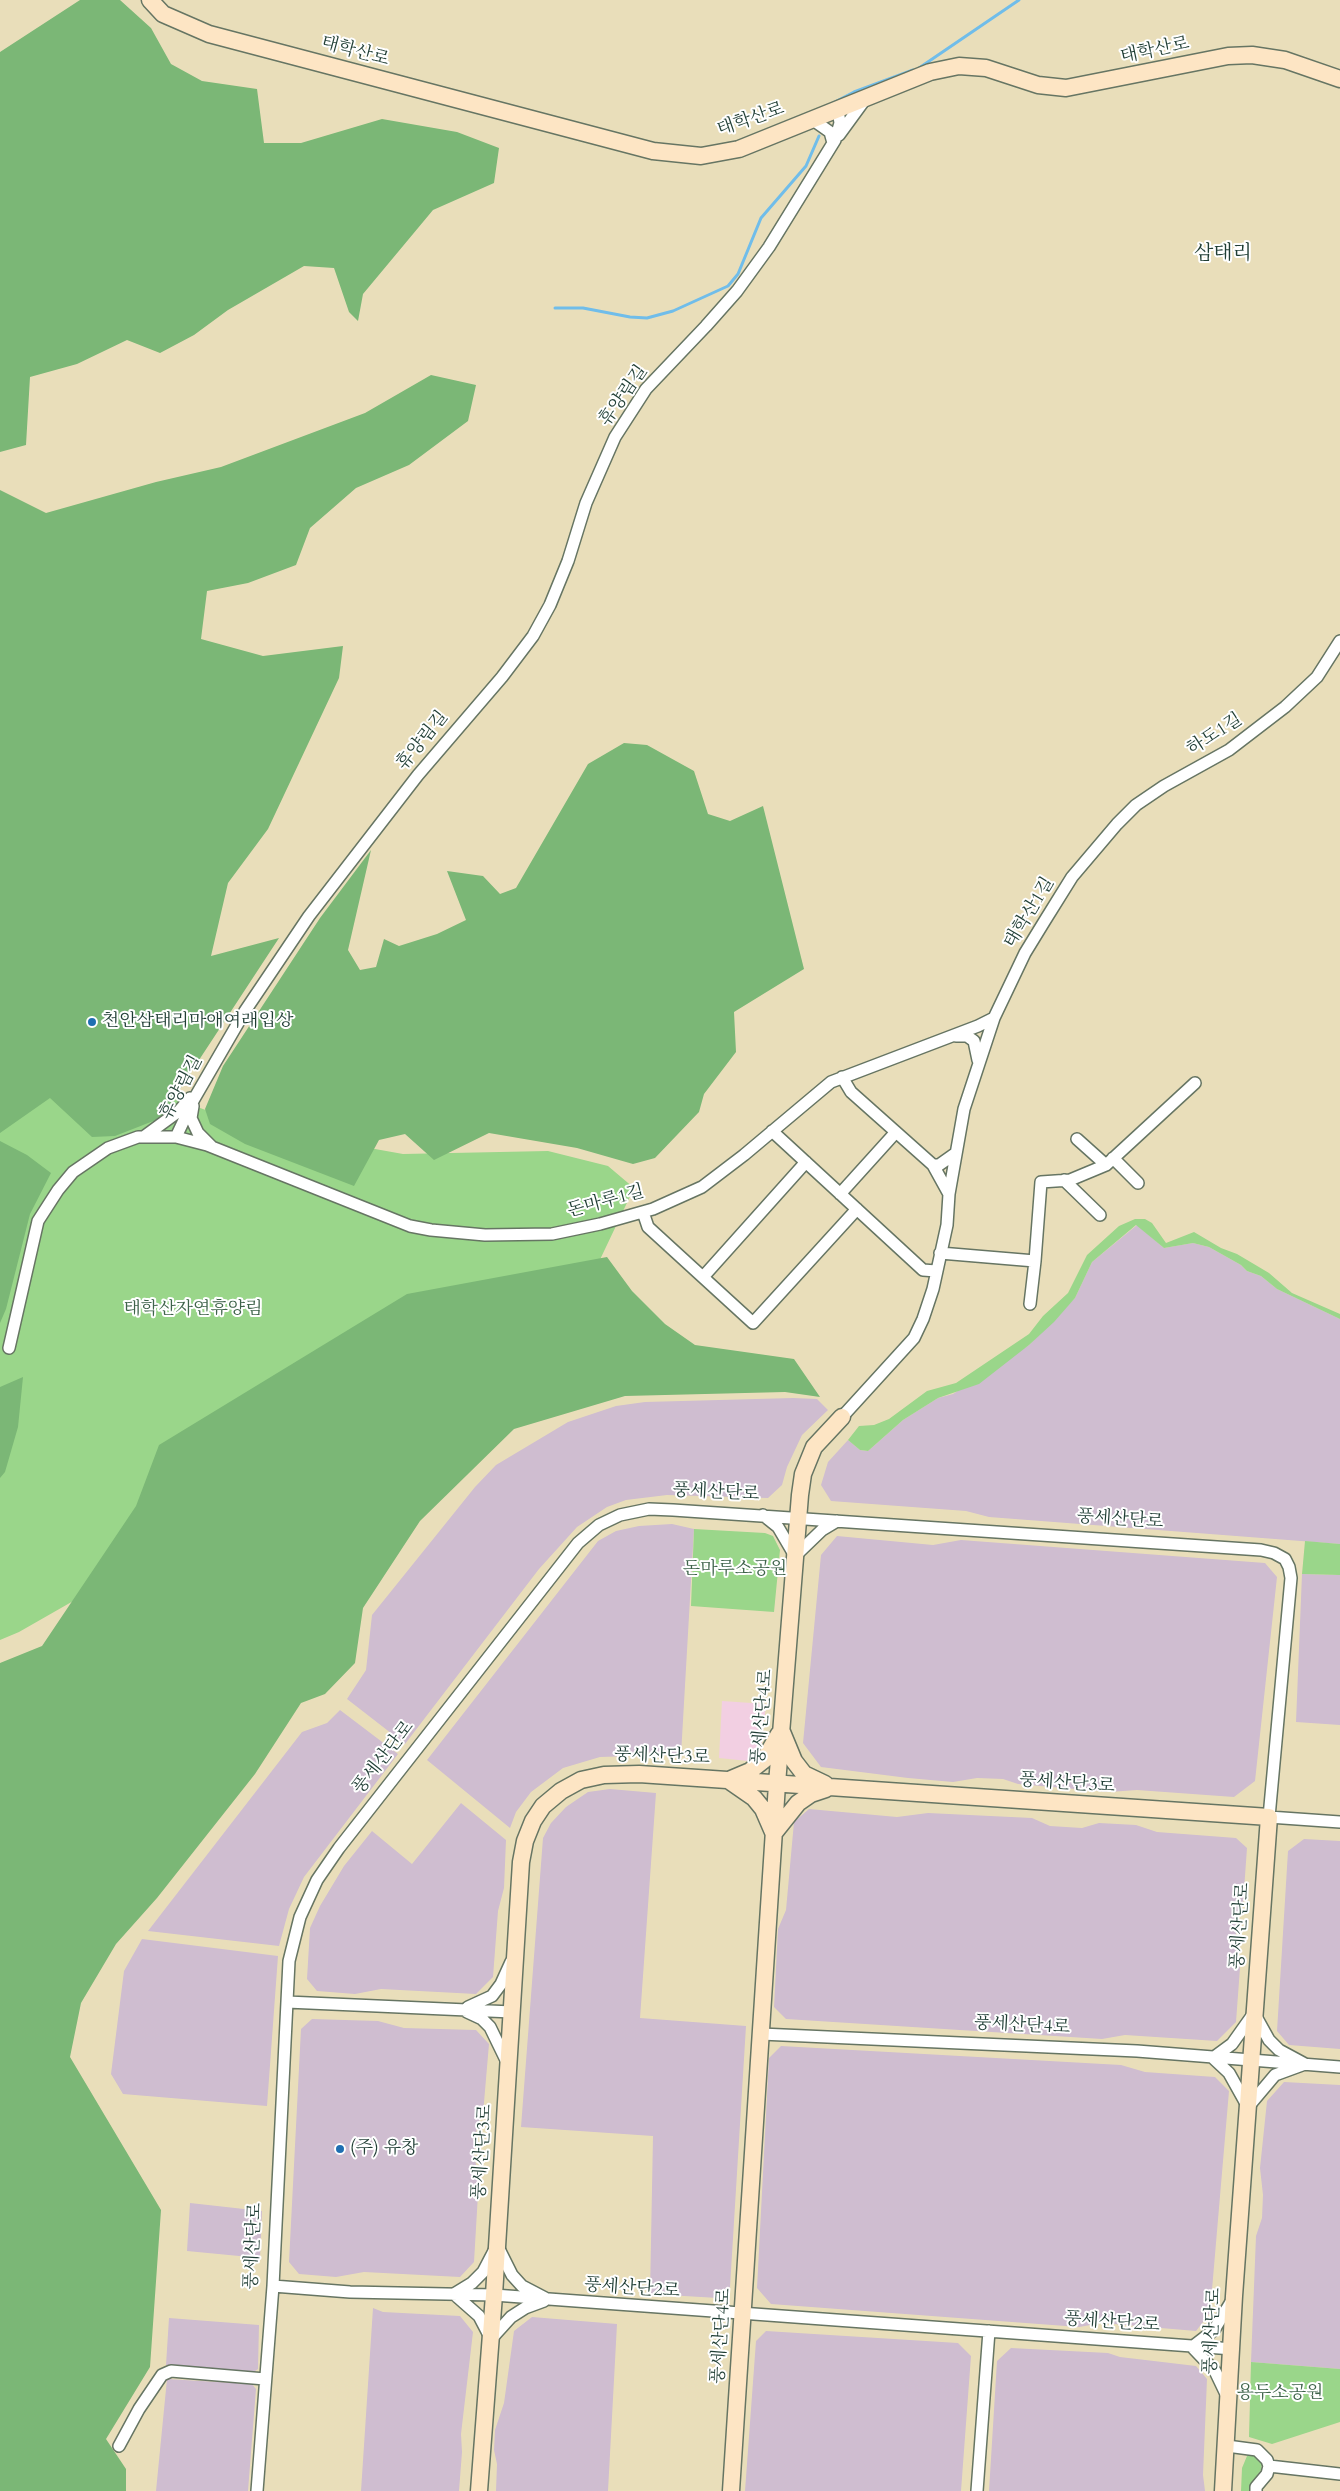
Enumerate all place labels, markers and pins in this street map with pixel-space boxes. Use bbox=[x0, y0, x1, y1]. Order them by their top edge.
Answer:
place label: 천안삼태리마애여래입상 bbox=[102, 1011, 293, 1033]
marker: 천안삼태리마애여래입상 bbox=[86, 1016, 98, 1028]
place label: (주) 유창 bbox=[350, 2138, 418, 2160]
marker: (주) 유창 bbox=[334, 2143, 346, 2155]

